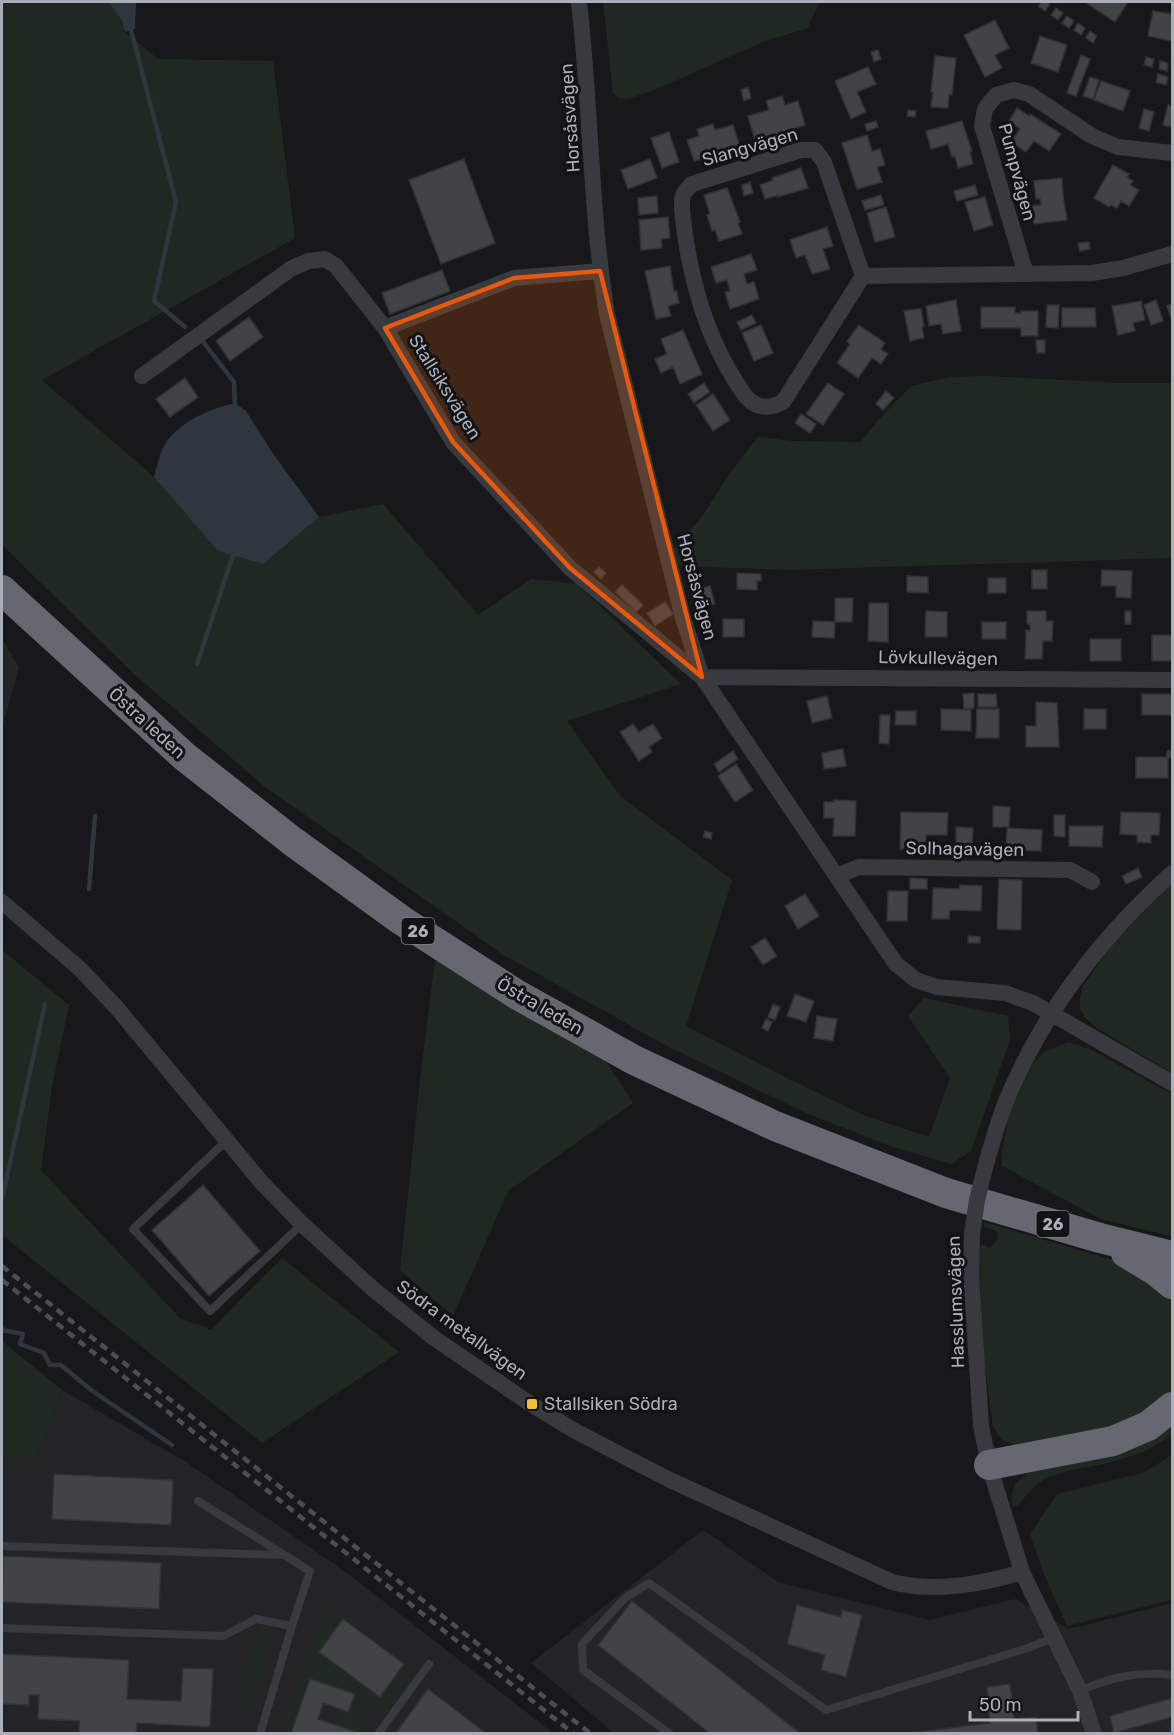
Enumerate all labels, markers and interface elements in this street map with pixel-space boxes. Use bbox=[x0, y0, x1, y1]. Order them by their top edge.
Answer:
street label: Horsåsvägen bbox=[555, 63, 585, 173]
street label: Pumpvägen bbox=[993, 121, 1041, 223]
street label: Slangvägen bbox=[700, 123, 800, 171]
street label: Stallsiksvägen bbox=[404, 330, 486, 444]
street label: Horsåsvägen bbox=[672, 531, 722, 643]
street label: Lövkullevägen bbox=[878, 646, 998, 670]
street label: Östra leden bbox=[104, 683, 190, 763]
street label: Solhagavägen bbox=[906, 837, 1024, 861]
road number: 26 bbox=[402, 918, 434, 944]
street label: Östra leden bbox=[493, 973, 587, 1039]
road number: 26 bbox=[1036, 1211, 1070, 1237]
street label: Hasslumsvägen bbox=[943, 1235, 969, 1369]
street label: Södra metallvägen bbox=[392, 1275, 532, 1385]
place label: Stallsiken Södra bbox=[544, 1393, 678, 1415]
marker: Stallsiken Södra bbox=[525, 1397, 539, 1411]
scale bar bbox=[970, 1684, 1078, 1722]
text: 50 m bbox=[979, 1694, 1022, 1716]

